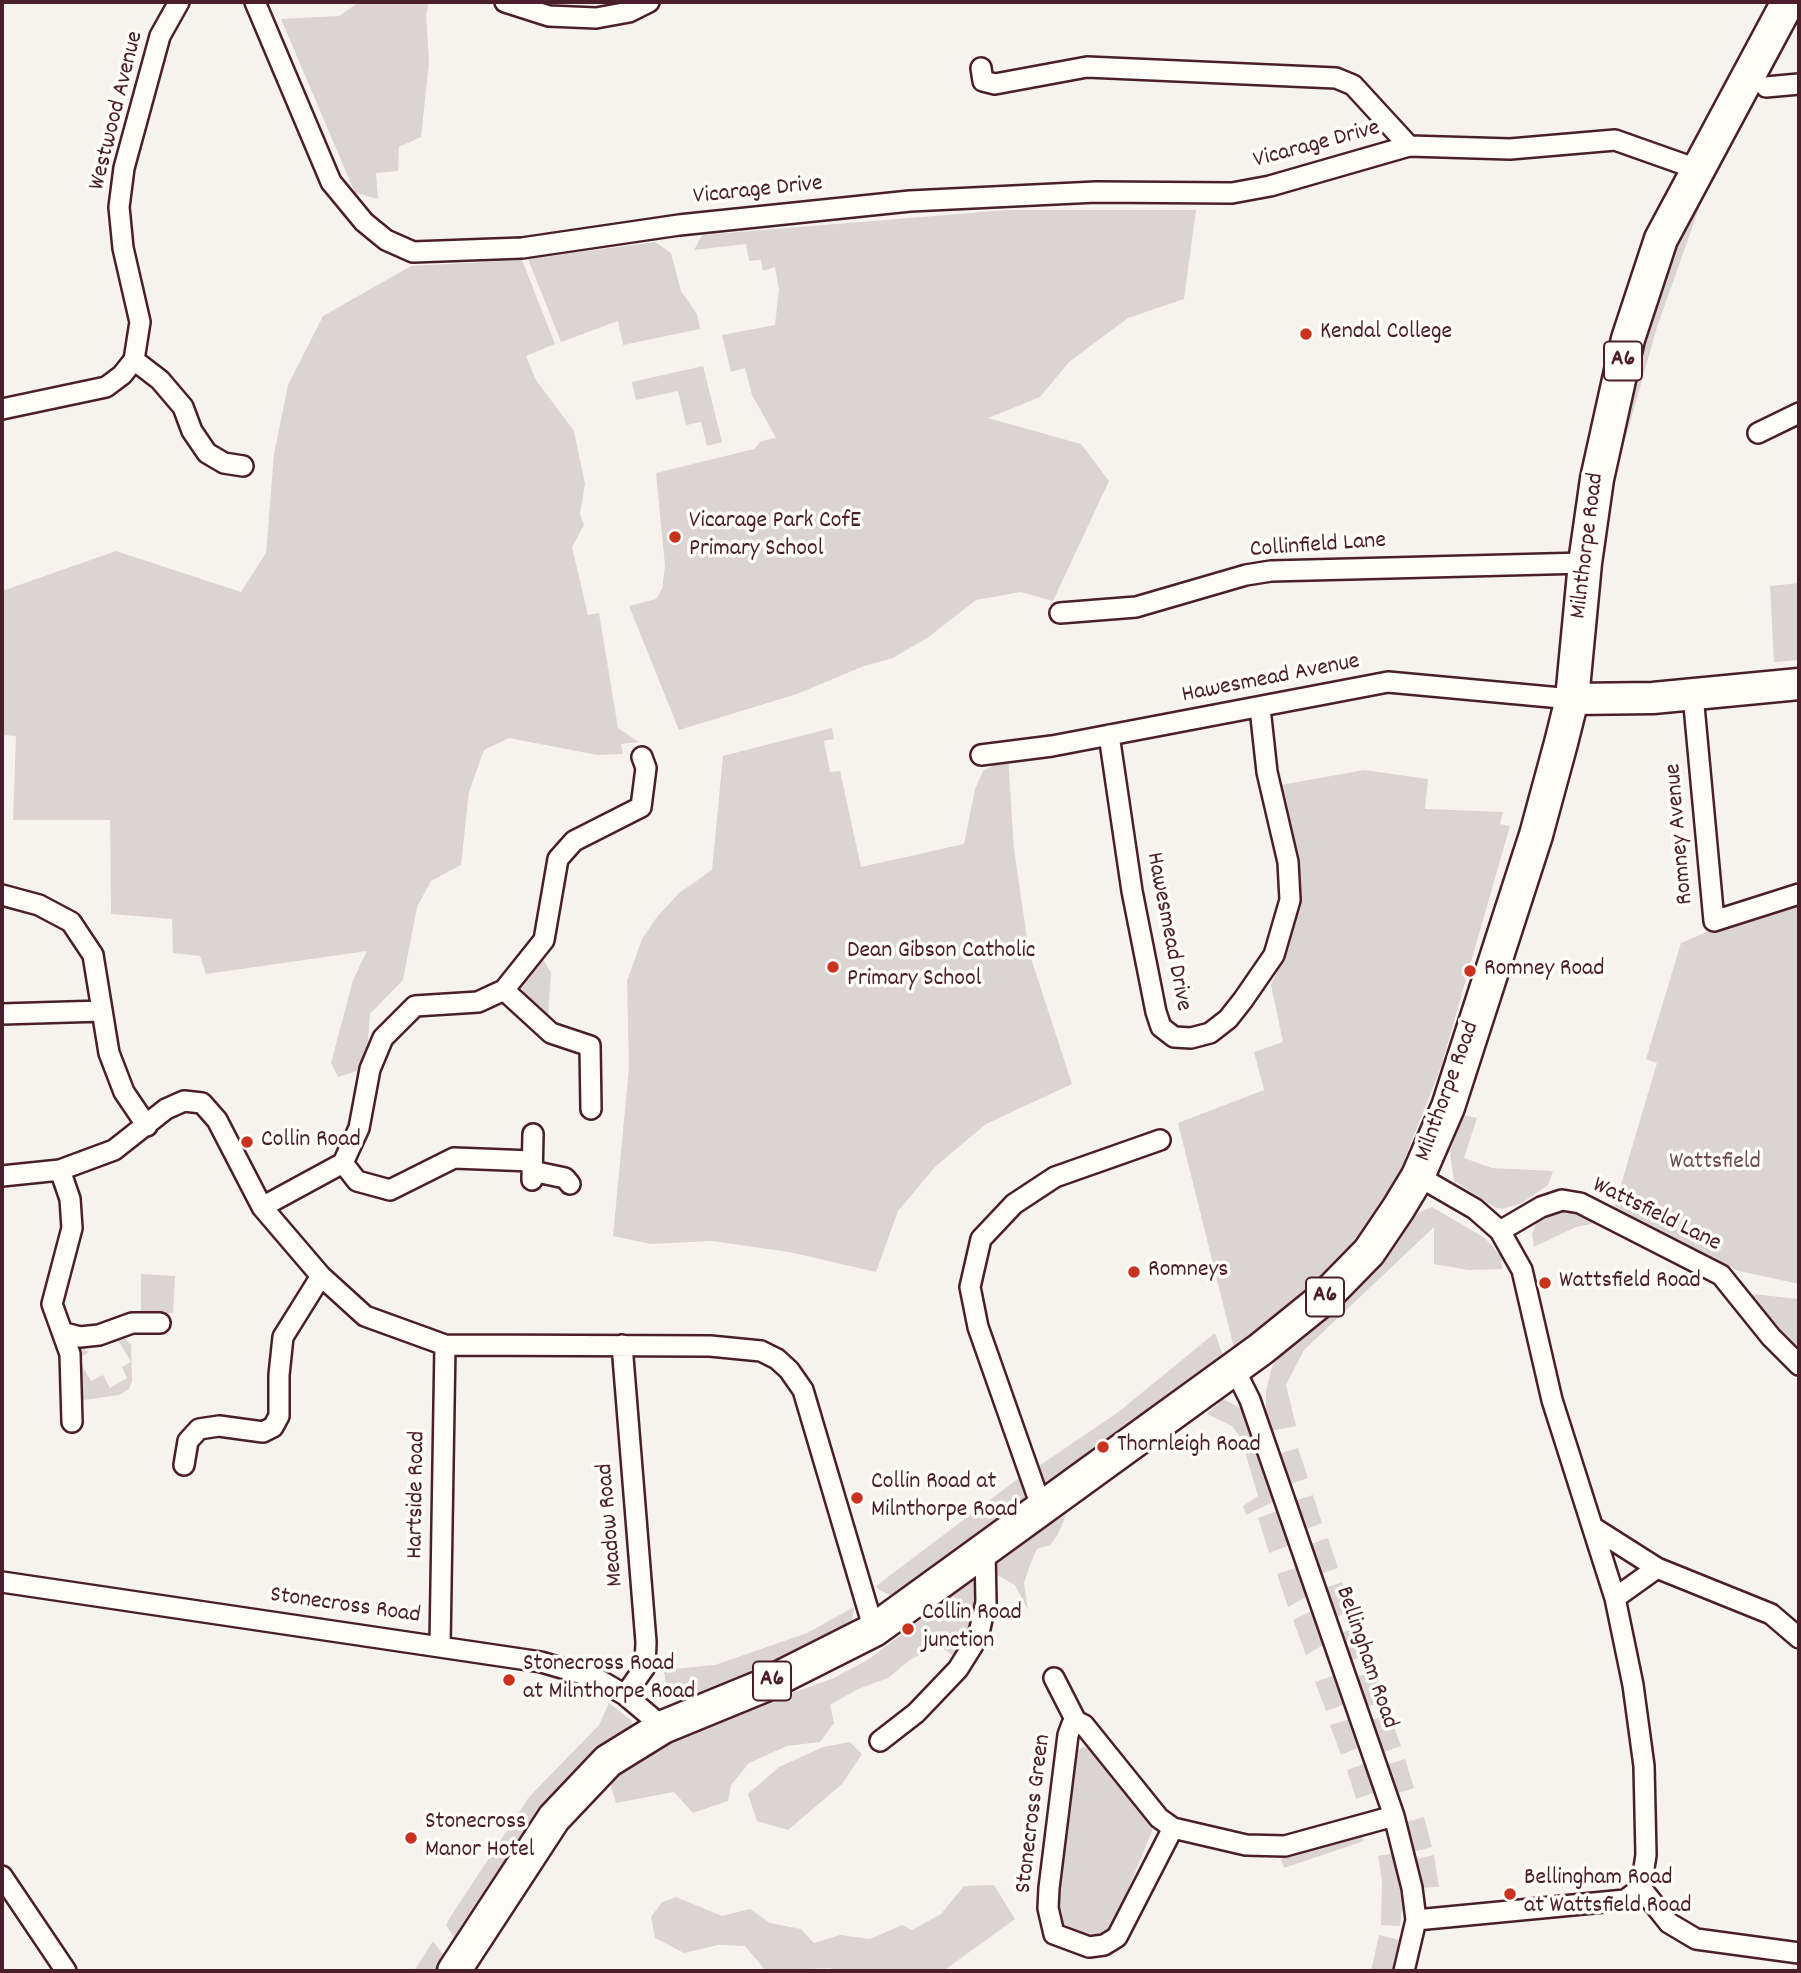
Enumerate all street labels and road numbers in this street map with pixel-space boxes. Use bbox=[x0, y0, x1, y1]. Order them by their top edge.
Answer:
street label: Westwood Avenue bbox=[84, 29, 152, 193]
street label: Vicarage Drive bbox=[1251, 115, 1383, 177]
street label: Vicarage Drive bbox=[692, 171, 824, 213]
road number: A6 bbox=[1604, 342, 1642, 380]
street label: Milnthorpe Road bbox=[1566, 471, 1612, 621]
street label: Collinfield Lane bbox=[1249, 528, 1387, 566]
street label: Hawesmead Avenue bbox=[1180, 649, 1362, 711]
street label: Romney Avenue bbox=[1660, 762, 1702, 906]
street label: Hawesmead Drive bbox=[1138, 850, 1196, 1014]
street label: Milnthorpe Road bbox=[1410, 1018, 1488, 1166]
street label: Wattsfield Lane bbox=[1587, 1172, 1725, 1260]
road number: A6 bbox=[1306, 1278, 1344, 1316]
street label: Hartside Road bbox=[402, 1431, 434, 1559]
street label: Meadow Road bbox=[592, 1462, 632, 1588]
street label: Stonecross Road bbox=[268, 1582, 422, 1632]
street label: Bellingham Road bbox=[1327, 1583, 1403, 1733]
road number: A6 bbox=[753, 1662, 791, 1700]
street label: Stonecross Green bbox=[1011, 1733, 1059, 1895]

